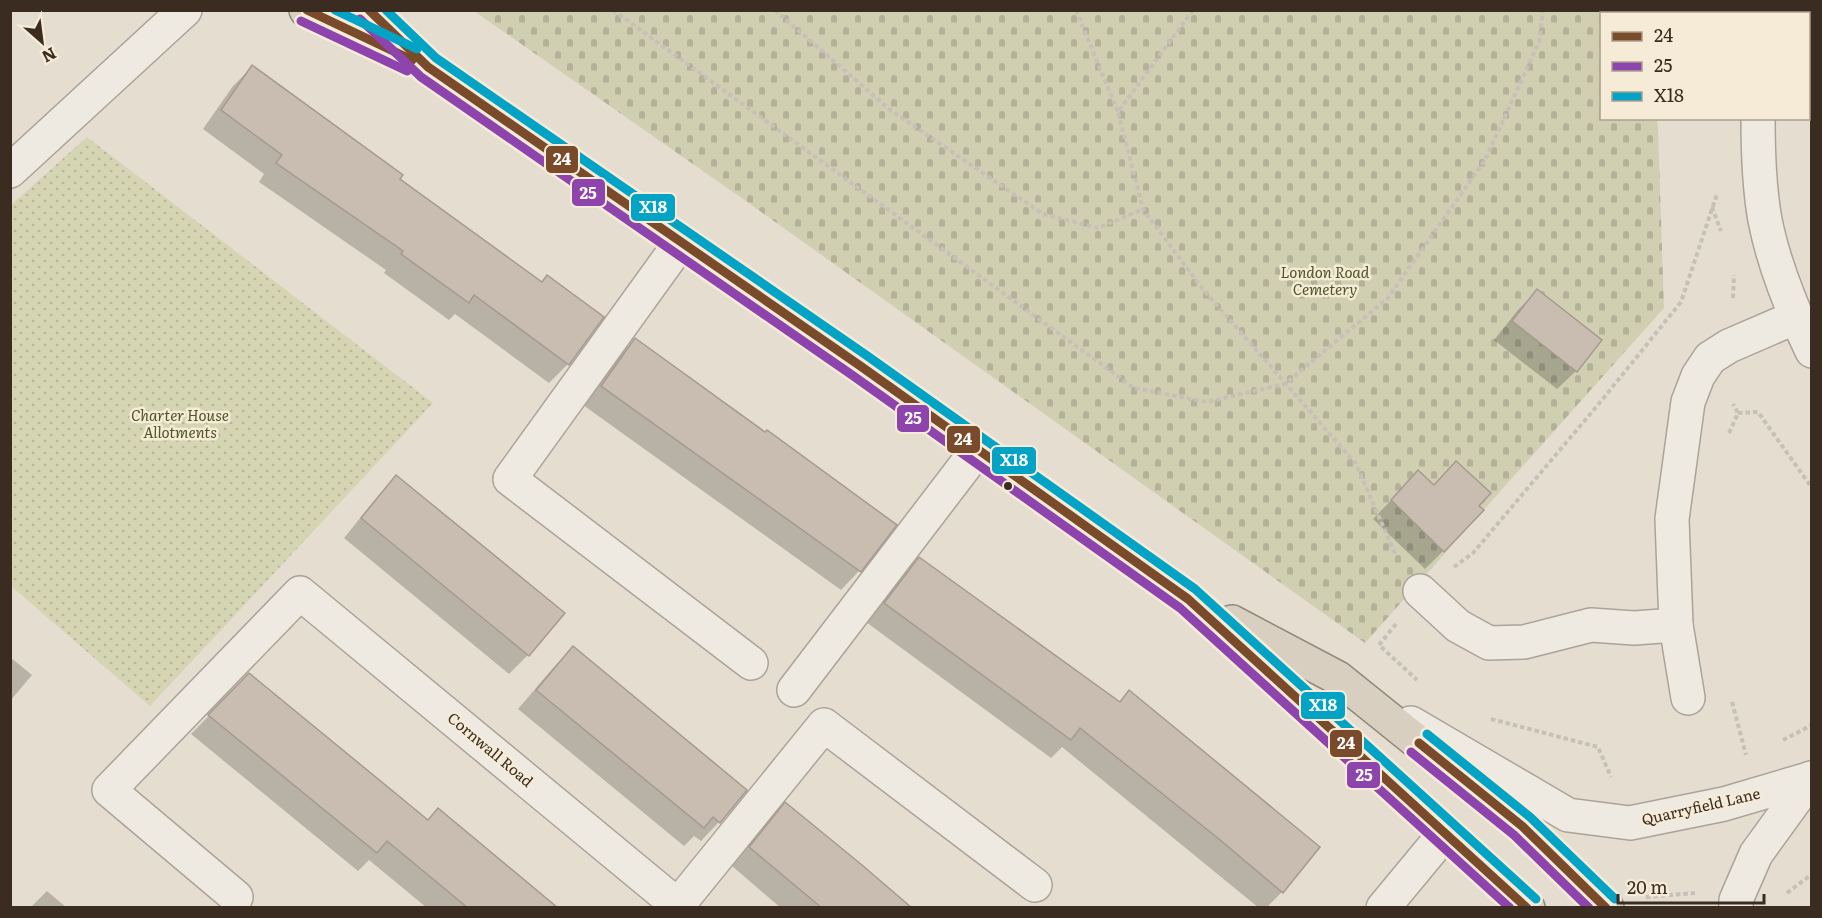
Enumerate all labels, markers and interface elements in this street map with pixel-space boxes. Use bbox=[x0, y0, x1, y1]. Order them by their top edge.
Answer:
north arrow bbox=[12, 12, 72, 72]
legend bbox=[1600, 12, 1810, 120]
text: 24 bbox=[1654, 21, 1673, 48]
text: N bbox=[38, 42, 61, 70]
text: 25 bbox=[1654, 51, 1672, 78]
text: X18 bbox=[1654, 81, 1684, 108]
line badge: 24 bbox=[545, 145, 579, 174]
text: 24 bbox=[553, 146, 571, 170]
line badge: 25 bbox=[571, 178, 606, 207]
text: 25 bbox=[579, 180, 597, 204]
line badge: X18 bbox=[630, 193, 676, 222]
text: X18 bbox=[639, 194, 668, 218]
park label: London Road Cemetery bbox=[1281, 260, 1370, 300]
park label: Charter House Allotments bbox=[131, 403, 229, 443]
line badge: 25 bbox=[896, 404, 930, 433]
text: 25 bbox=[904, 405, 922, 429]
line badge: 24 bbox=[946, 425, 981, 454]
text: 24 bbox=[954, 426, 972, 450]
line badge: X18 bbox=[991, 446, 1037, 475]
text: X18 bbox=[1000, 447, 1029, 471]
unlabelled marker bbox=[1002, 480, 1014, 492]
line badge: X18 bbox=[1300, 691, 1346, 720]
text: X18 bbox=[1309, 692, 1338, 716]
street label: Cornwall Road bbox=[443, 706, 539, 792]
line badge: 24 bbox=[1329, 729, 1363, 758]
text: 24 bbox=[1337, 730, 1355, 754]
line badge: 25 bbox=[1346, 761, 1381, 789]
text: 25 bbox=[1355, 762, 1373, 786]
street label: Quarryfield Lane bbox=[1639, 781, 1762, 830]
scale bar bbox=[1618, 867, 1764, 905]
text: 20 m bbox=[1627, 873, 1668, 900]

